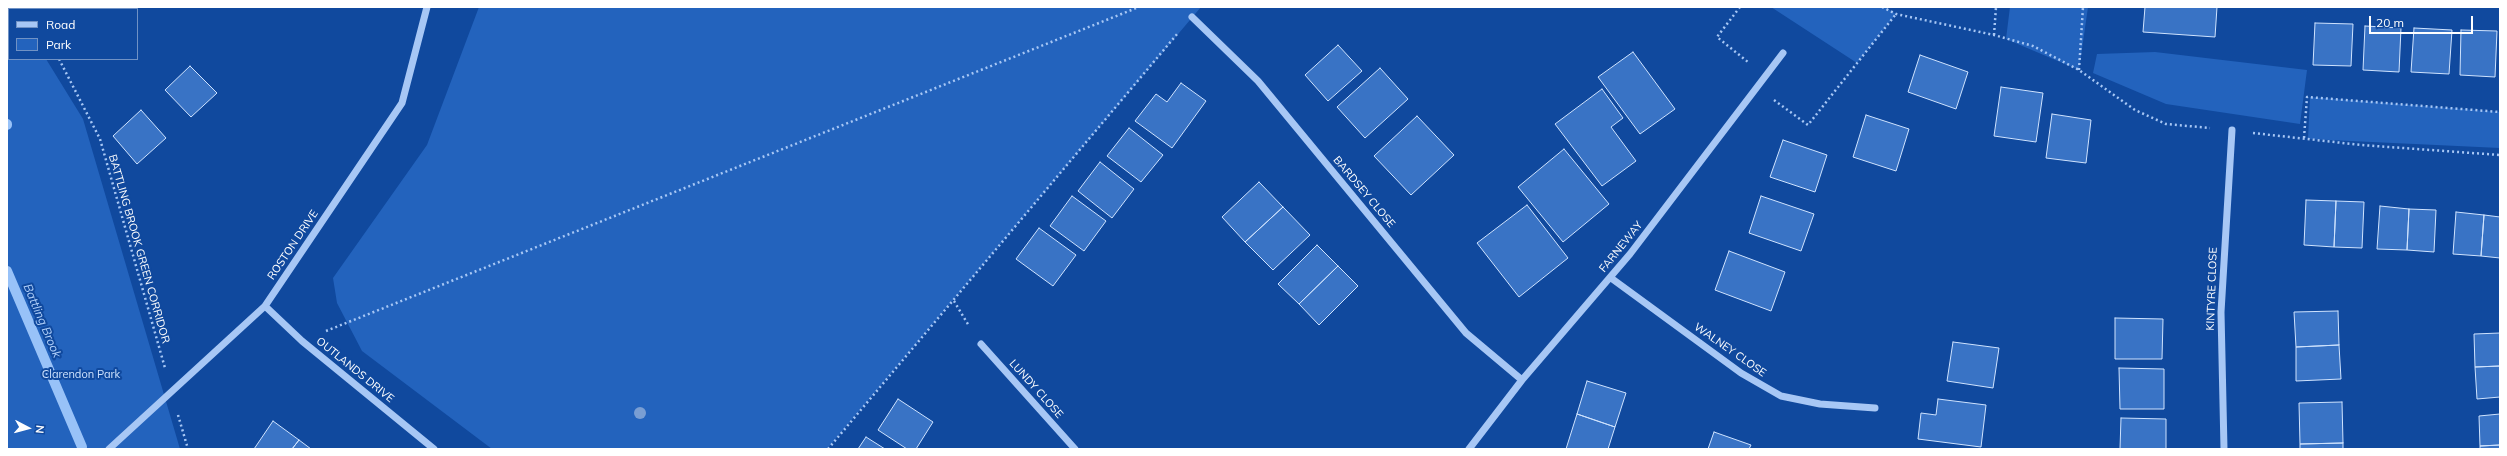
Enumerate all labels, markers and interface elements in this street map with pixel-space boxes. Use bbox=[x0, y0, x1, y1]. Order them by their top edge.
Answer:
legend bbox=[8, 8, 138, 60]
scale bar bbox=[2371, 8, 2475, 34]
text: 20 m bbox=[2376, 15, 2404, 30]
text: Road bbox=[46, 17, 75, 32]
text: Park bbox=[46, 37, 71, 52]
street label: BATTLING BROOK GREEN CORRIDOR bbox=[106, 153, 172, 345]
street label: BARDSEY CLOSE bbox=[1330, 154, 1398, 230]
street label: ROSTON DRIVE bbox=[265, 208, 321, 282]
street label: FARNEWAY bbox=[1597, 219, 1645, 275]
street label: KINTYRE CLOSE bbox=[2204, 247, 2220, 331]
water label: Battling Brook bbox=[20, 282, 64, 360]
street label: WALNEY CLOSE bbox=[1691, 320, 1769, 380]
street label: OUTLANDS DRIVE bbox=[314, 335, 396, 405]
street label: LUNDY CLOSE bbox=[1006, 357, 1066, 421]
park label: Clarendon Park bbox=[42, 368, 120, 382]
north arrow bbox=[8, 408, 48, 448]
text: N bbox=[33, 424, 47, 434]

